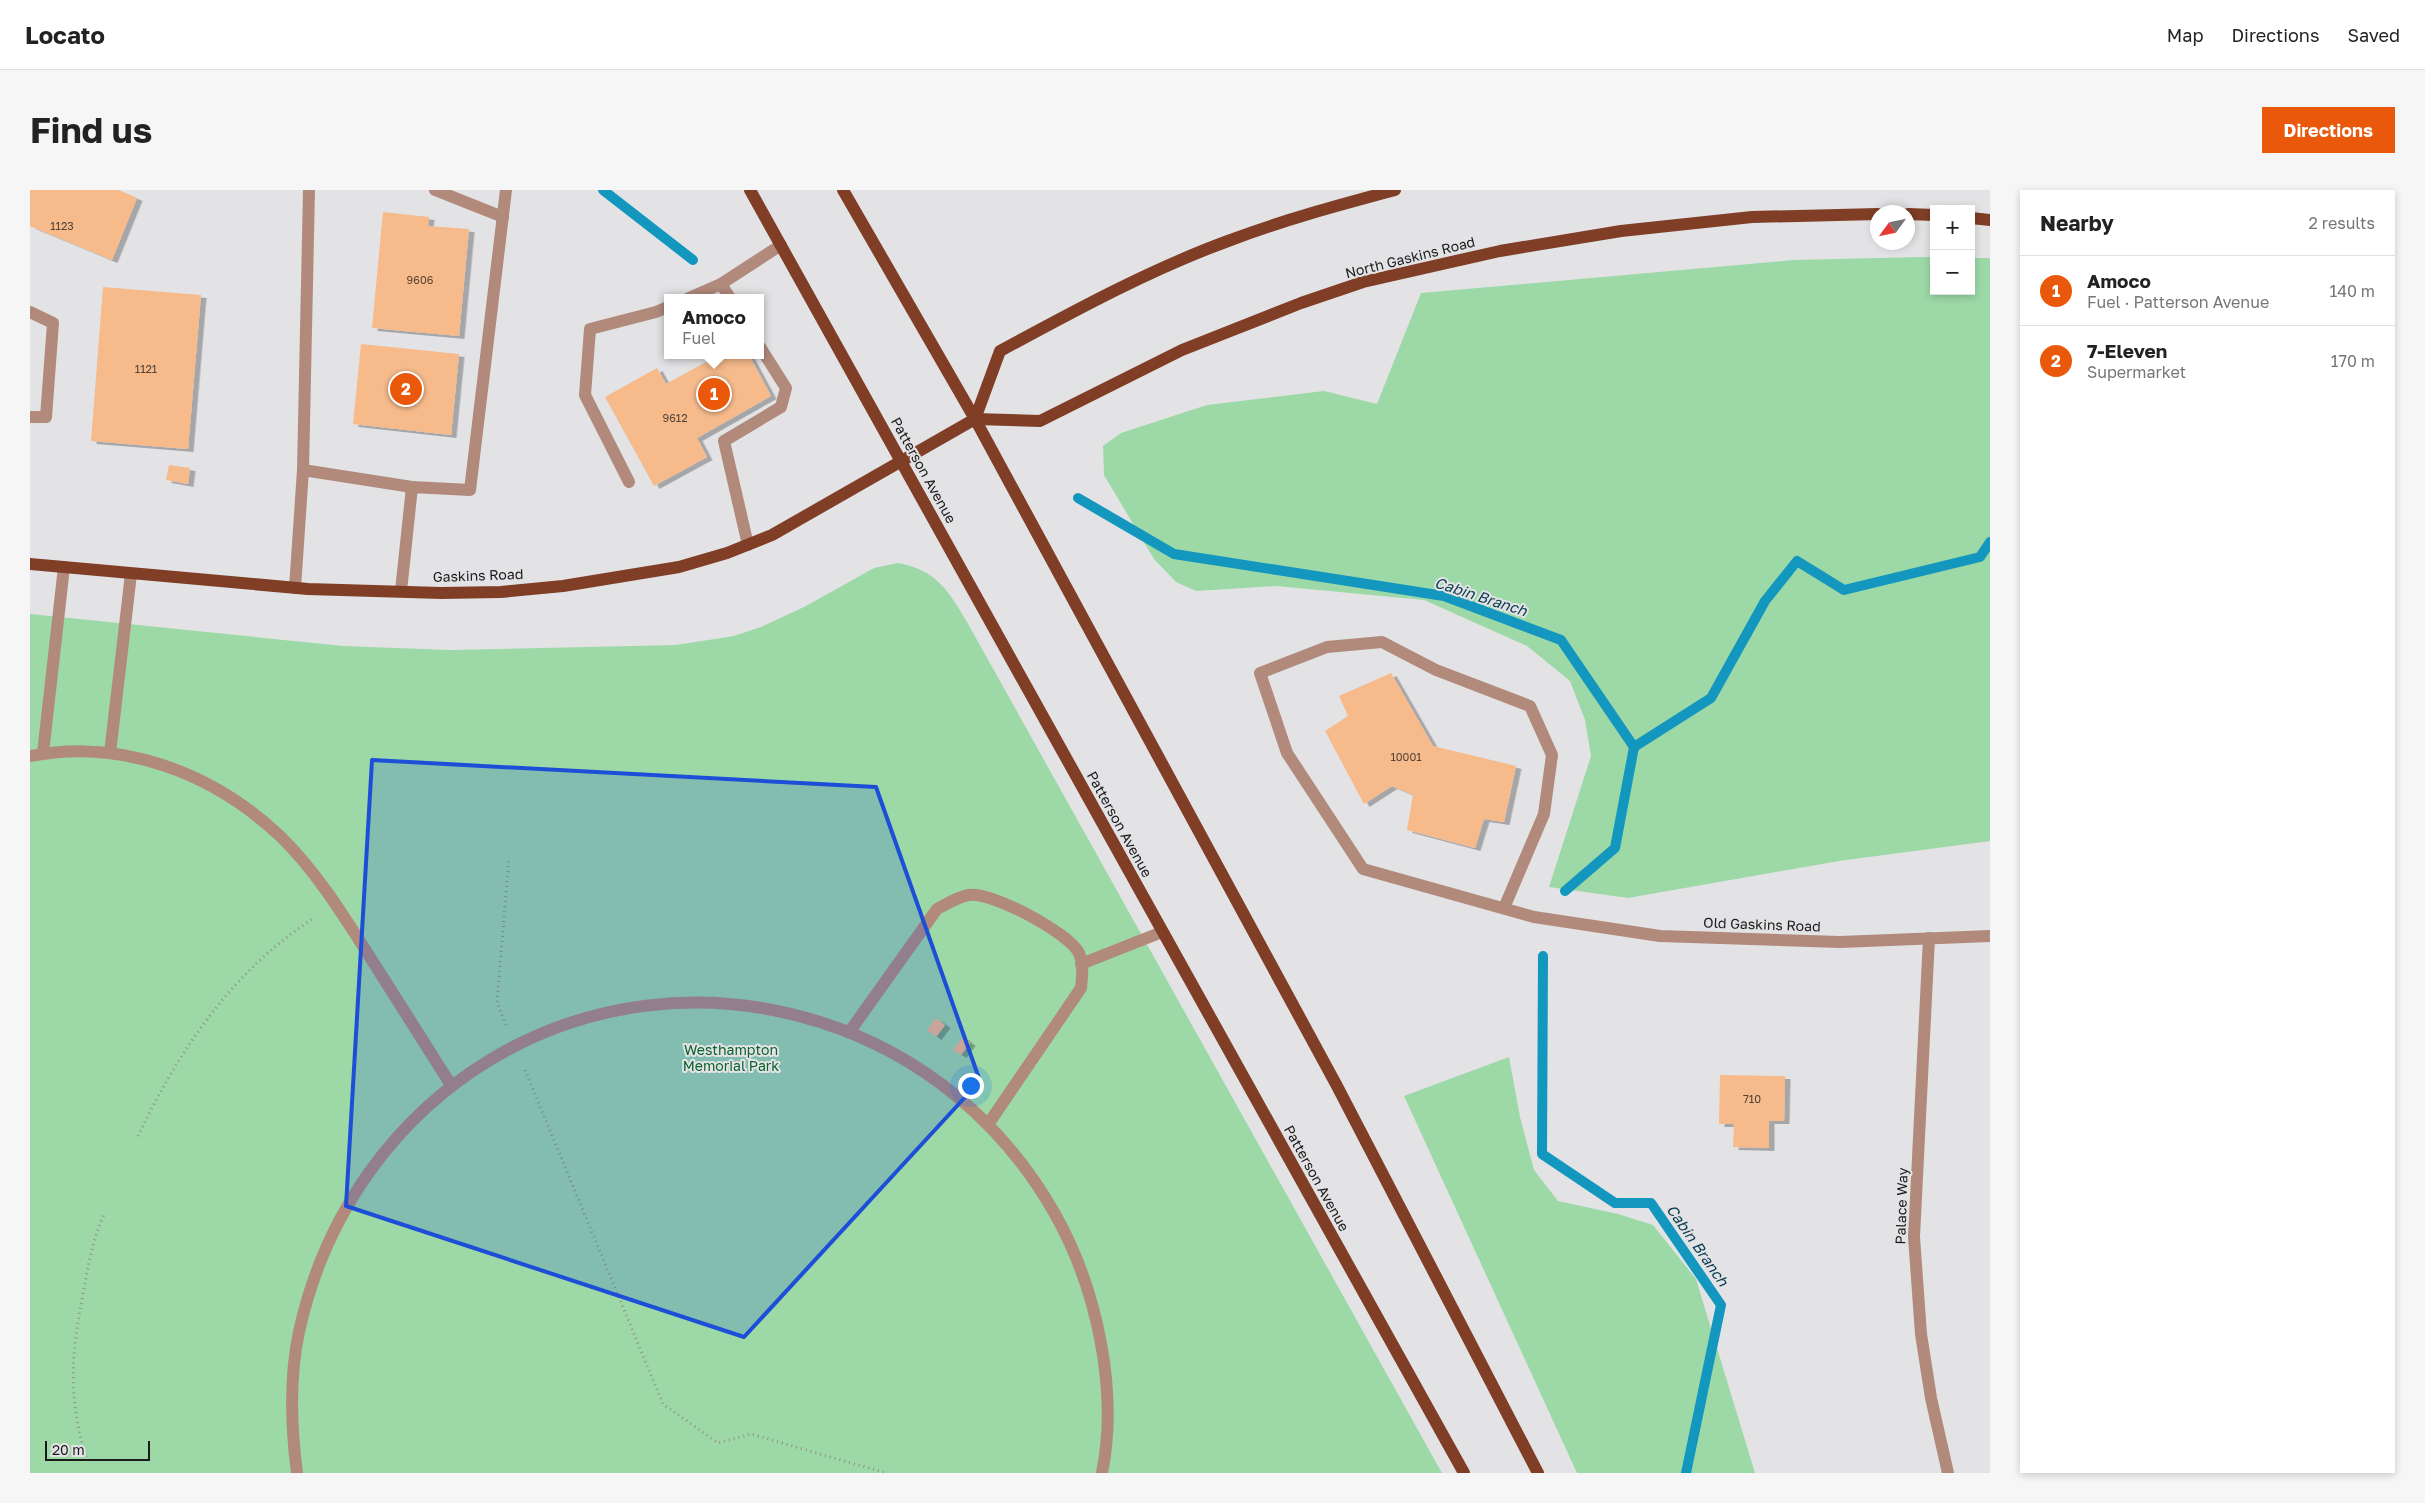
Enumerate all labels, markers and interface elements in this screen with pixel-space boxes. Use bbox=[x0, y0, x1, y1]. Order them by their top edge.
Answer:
text: Locato bbox=[25, 20, 105, 49]
text: Map bbox=[2167, 24, 2203, 46]
text: Directions bbox=[2231, 24, 2319, 46]
text: Saved bbox=[2347, 24, 2400, 46]
button: Directions bbox=[2262, 107, 2395, 153]
text: Find us bbox=[30, 109, 152, 151]
north arrow bbox=[1870, 205, 1915, 250]
map controls bbox=[1930, 205, 1975, 295]
button: + bbox=[1930, 205, 1975, 250]
text: Nearby bbox=[2040, 210, 2114, 236]
text: 2 results bbox=[2309, 213, 2375, 233]
house number: 1123 bbox=[50, 219, 74, 232]
street label: North Gaskins Road bbox=[1343, 233, 1477, 281]
button: − bbox=[1930, 250, 1975, 295]
text: Amoco bbox=[2087, 269, 2151, 292]
house number: 9606 bbox=[407, 273, 434, 286]
text: 1 bbox=[2052, 281, 2060, 301]
text: 140 m bbox=[2329, 281, 2375, 301]
text: Fuel · Patterson Avenue bbox=[2087, 292, 2269, 312]
popup bbox=[664, 294, 764, 359]
text: Amoco bbox=[682, 305, 746, 328]
text: Fuel bbox=[682, 328, 716, 348]
text: 7-Eleven bbox=[2087, 339, 2167, 362]
text: 2 bbox=[2051, 351, 2061, 371]
text: 170 m bbox=[2331, 351, 2375, 371]
house number: 1121 bbox=[135, 362, 157, 375]
text: Supermarket bbox=[2087, 362, 2186, 382]
pin: 2 bbox=[390, 370, 422, 408]
pin: 1 bbox=[698, 375, 730, 413]
house number: 9612 bbox=[662, 411, 688, 424]
street label: Patterson Avenue bbox=[888, 414, 960, 526]
street label: Gaskins Road bbox=[432, 565, 524, 585]
water label: Cabin Branch bbox=[1433, 573, 1530, 620]
house number: 10001 bbox=[1390, 750, 1422, 763]
street label: Patterson Avenue bbox=[1084, 768, 1156, 880]
street label: Old Gaskins Road bbox=[1703, 913, 1821, 935]
park label: Westhampton Memorial Park bbox=[683, 1041, 779, 1074]
your location bbox=[958, 1073, 984, 1099]
house number: 710 bbox=[1743, 1092, 1761, 1105]
street label: Patterson Avenue bbox=[1281, 1122, 1353, 1234]
street label: Palace Way bbox=[1891, 1167, 1911, 1245]
water label: Cabin Branch bbox=[1663, 1201, 1733, 1290]
scale bar bbox=[45, 1438, 150, 1461]
text: 20 m bbox=[52, 1441, 85, 1458]

